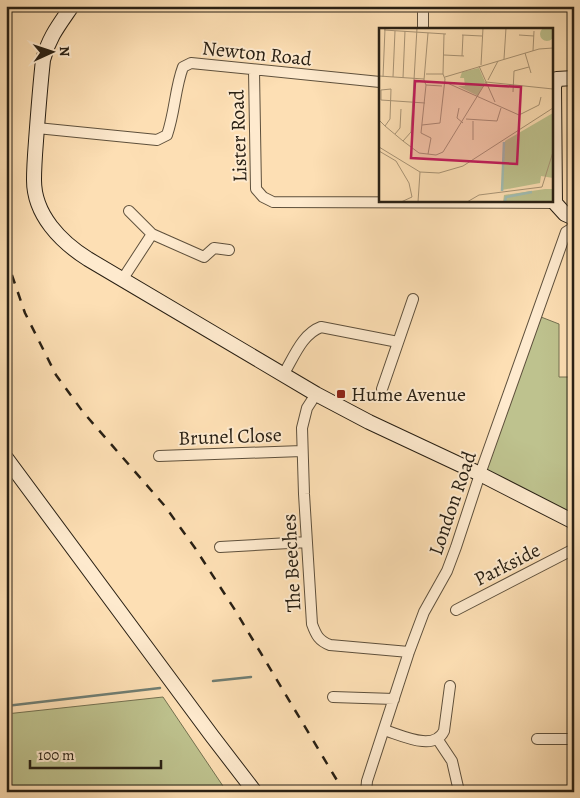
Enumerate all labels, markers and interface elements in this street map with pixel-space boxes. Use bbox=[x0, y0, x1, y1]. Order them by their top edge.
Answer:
north arrow bbox=[28, 28, 78, 78]
inset map bbox=[379, 28, 552, 201]
street label: Newton Road bbox=[201, 34, 313, 73]
text: N bbox=[55, 46, 74, 57]
street label: Lister Road bbox=[223, 89, 254, 183]
place label: Hume Avenue bbox=[351, 381, 466, 408]
marker: Hume Avenue bbox=[335, 388, 347, 400]
street label: Brunel Close bbox=[178, 421, 282, 452]
street label: London Road bbox=[422, 447, 483, 559]
street label: The Beeches bbox=[275, 513, 308, 613]
street label: Parkside bbox=[470, 536, 545, 593]
scale bar bbox=[30, 738, 161, 770]
text: 100 m bbox=[38, 745, 75, 765]

